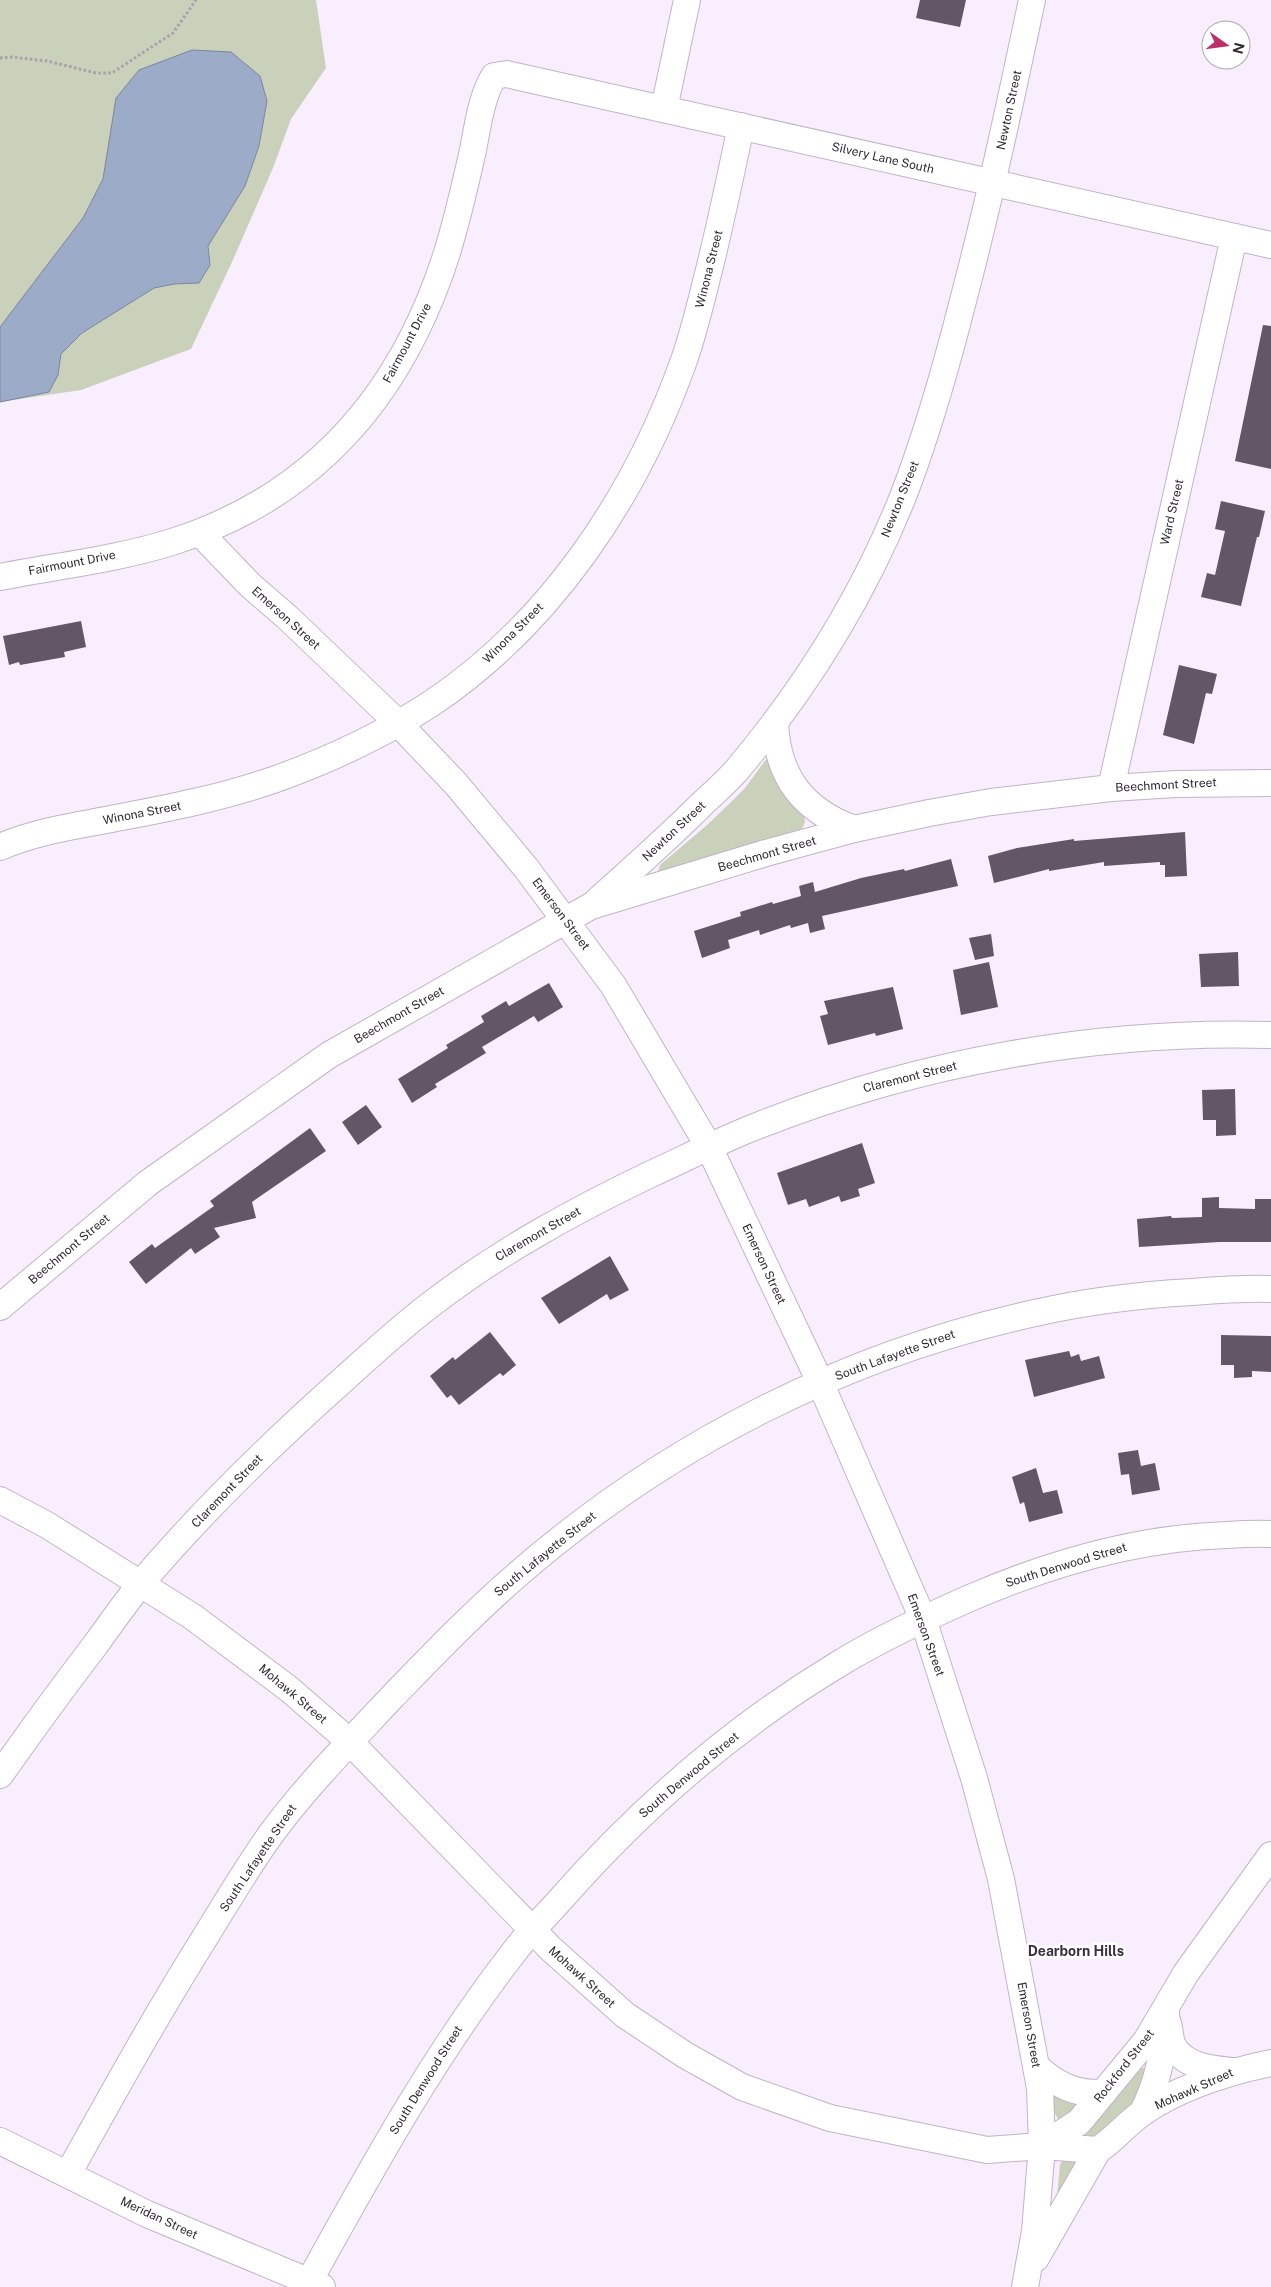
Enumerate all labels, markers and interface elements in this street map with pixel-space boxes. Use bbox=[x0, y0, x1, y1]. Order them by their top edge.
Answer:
north arrow bbox=[1201, 20, 1251, 70]
text: N bbox=[1230, 41, 1248, 55]
street label: Newton Street bbox=[994, 68, 1024, 151]
street label: Silvery Lane South bbox=[830, 139, 936, 177]
street label: Winona Street bbox=[693, 228, 726, 309]
street label: Fairmount Drive bbox=[380, 300, 434, 385]
street label: Newton Street bbox=[878, 458, 922, 539]
street label: Ward Street bbox=[1158, 477, 1186, 546]
street label: Fairmount Drive bbox=[27, 548, 117, 578]
street label: Emerson Street bbox=[249, 584, 323, 652]
street label: Winona Street bbox=[480, 600, 546, 666]
street label: Beechmont Street bbox=[1115, 775, 1217, 795]
street label: Winona Street bbox=[102, 798, 183, 827]
street label: Newton Street bbox=[640, 798, 709, 864]
street label: Beechmont Street bbox=[716, 833, 818, 875]
street label: Emerson Street bbox=[529, 875, 593, 953]
street label: Beechmont Street bbox=[352, 983, 447, 1046]
street label: Claremont Street bbox=[862, 1058, 959, 1095]
street label: Claremont Street bbox=[493, 1204, 583, 1264]
street label: Beechmont Street bbox=[26, 1211, 113, 1287]
street label: Emerson Street bbox=[739, 1222, 789, 1307]
street label: South Lafayette Street bbox=[833, 1327, 957, 1383]
street label: Claremont Street bbox=[189, 1451, 266, 1531]
street label: South Lafayette Street bbox=[491, 1508, 599, 1599]
street label: South Denwood Street bbox=[1004, 1540, 1129, 1590]
street label: Emerson Street bbox=[905, 1592, 948, 1679]
street label: Mohawk Street bbox=[256, 1661, 330, 1727]
street label: South Denwood Street bbox=[636, 1729, 742, 1821]
street label: South Lafayette Street bbox=[217, 1801, 299, 1914]
street label: Mohawk Street bbox=[546, 1943, 618, 2011]
district label: Dearborn Hills bbox=[1028, 1943, 1124, 1959]
street label: Emerson Street bbox=[1015, 1981, 1043, 2069]
street label: South Denwood Street bbox=[387, 2023, 466, 2137]
street label: Rockford Street bbox=[1091, 2026, 1157, 2105]
street label: Mohawk Street bbox=[1152, 2065, 1236, 2113]
street label: Meridan Street bbox=[118, 2194, 200, 2242]

